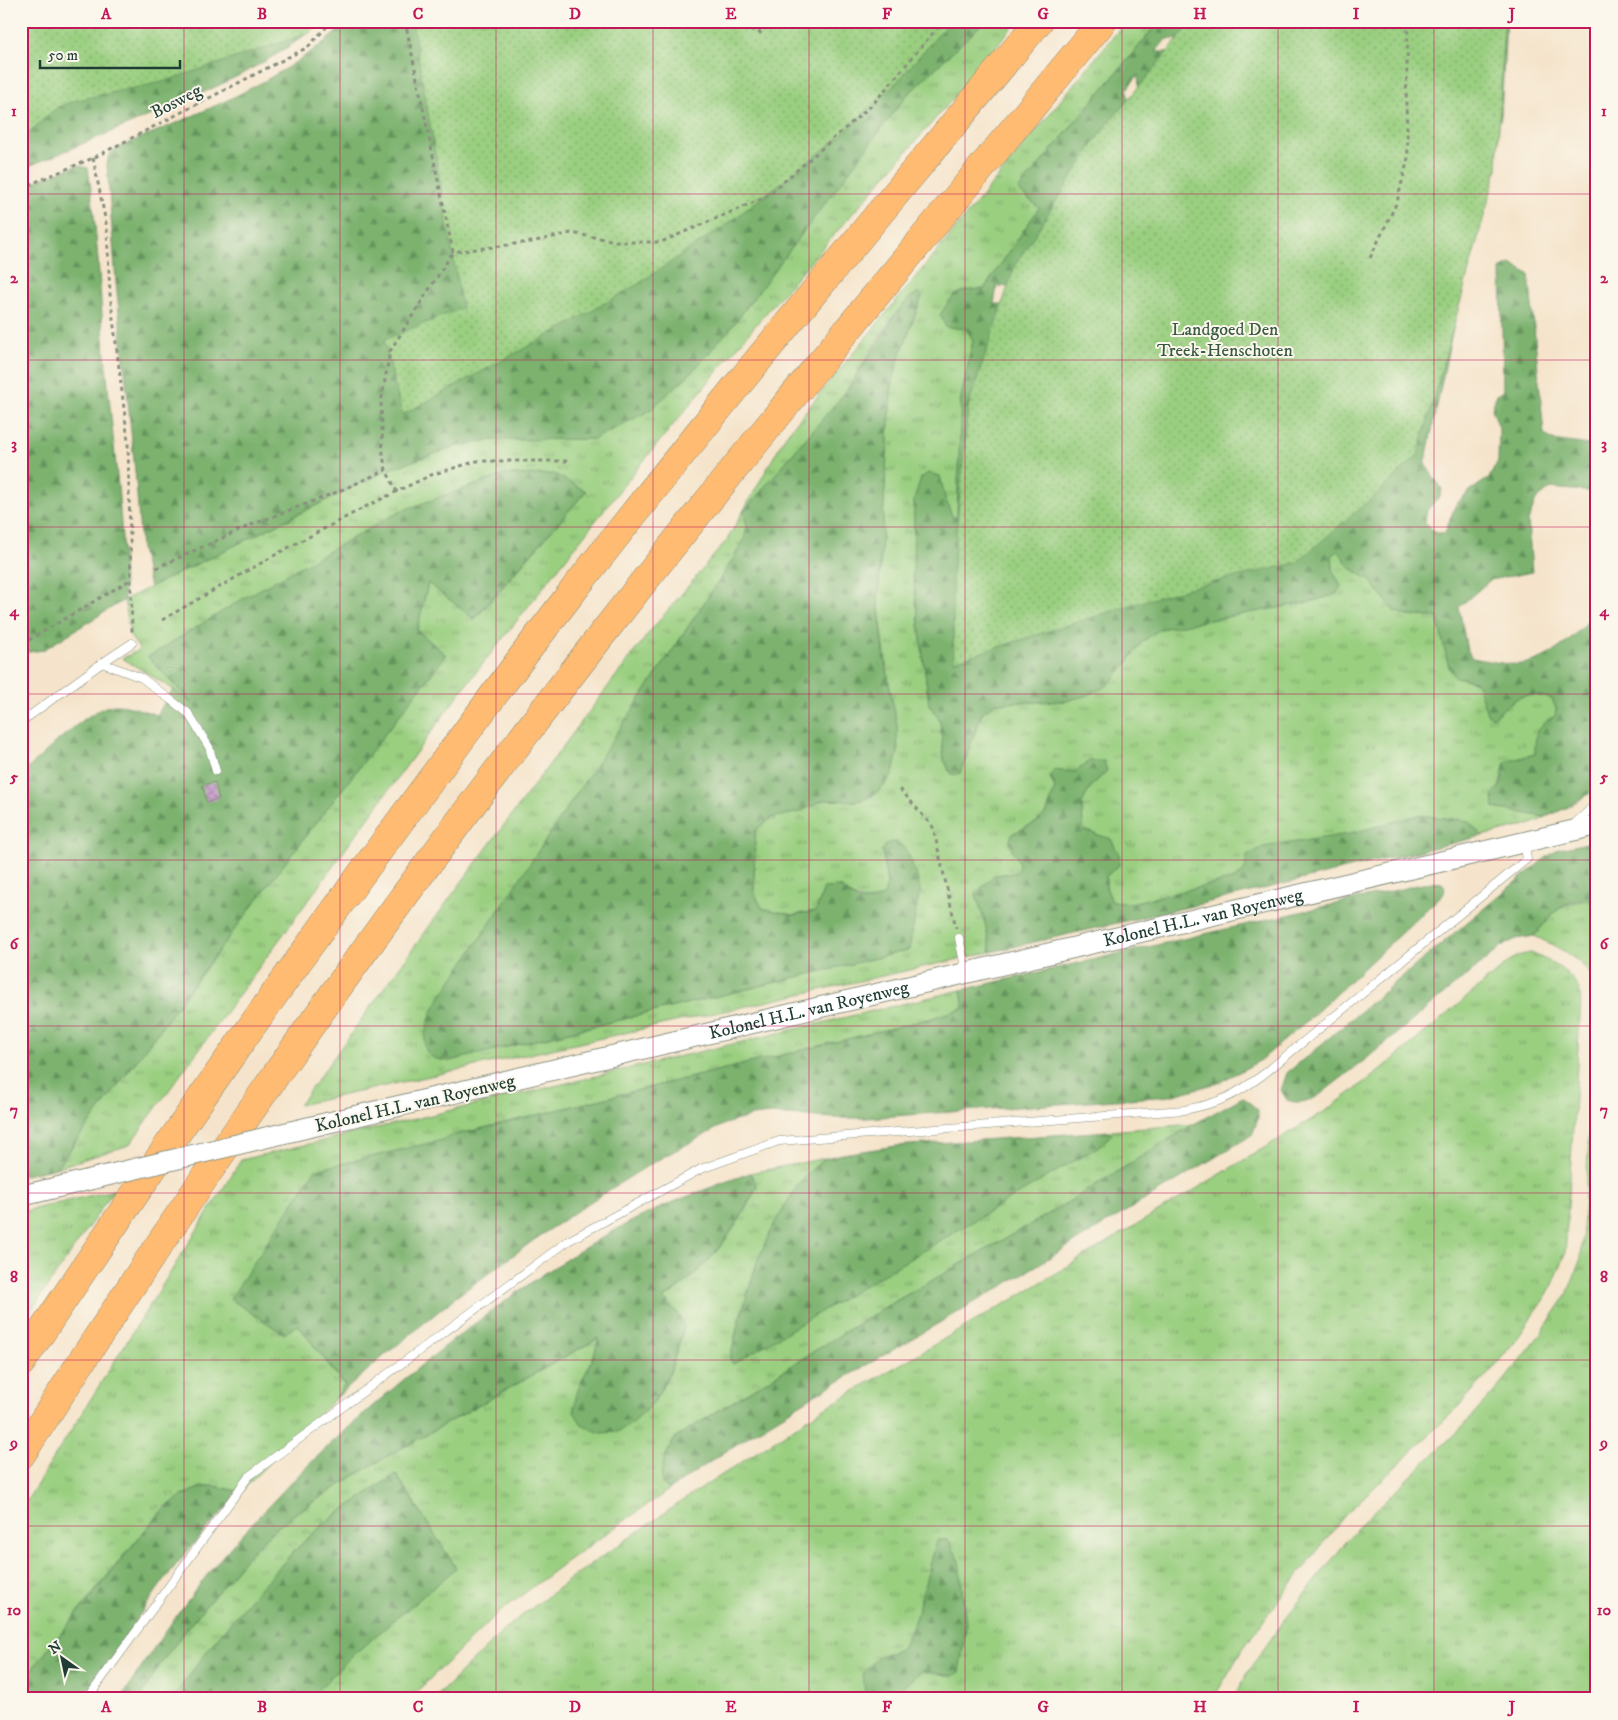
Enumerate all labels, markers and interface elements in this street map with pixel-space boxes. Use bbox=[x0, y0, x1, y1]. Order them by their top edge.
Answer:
text: A bbox=[100, 4, 112, 24]
text: B bbox=[257, 4, 267, 24]
text: C bbox=[413, 4, 423, 24]
text: D bbox=[569, 4, 581, 24]
text: E bbox=[725, 4, 737, 24]
text: F bbox=[882, 4, 892, 24]
text: G bbox=[1037, 4, 1049, 24]
text: H bbox=[1193, 4, 1207, 24]
text: I bbox=[1353, 4, 1360, 24]
text: J bbox=[1507, 4, 1516, 24]
scale bar bbox=[40, 38, 180, 70]
text: 50 m bbox=[48, 46, 78, 65]
street label: Bosweg bbox=[147, 80, 206, 124]
text: 1 bbox=[11, 101, 17, 121]
text: 1 bbox=[1601, 101, 1607, 121]
text: 2 bbox=[10, 268, 19, 288]
text: 2 bbox=[1600, 268, 1609, 288]
park label: Landgoed Den Treek-Henschoten bbox=[1157, 319, 1294, 362]
text: 3 bbox=[11, 434, 17, 454]
text: 3 bbox=[1601, 434, 1607, 454]
text: 4 bbox=[8, 601, 19, 621]
text: 4 bbox=[1598, 601, 1609, 621]
text: 5 bbox=[9, 767, 18, 787]
text: 5 bbox=[1599, 767, 1608, 787]
street label: Kolonel H.L. van Royenweg bbox=[1101, 884, 1306, 952]
text: 6 bbox=[10, 934, 20, 954]
text: 6 bbox=[1600, 934, 1610, 954]
street label: Kolonel H.L. van Royenweg bbox=[707, 977, 911, 1045]
street label: Kolonel H.L. van Royenweg bbox=[313, 1070, 517, 1138]
text: 7 bbox=[10, 1100, 18, 1120]
text: 7 bbox=[1600, 1100, 1608, 1120]
text: 8 bbox=[10, 1267, 18, 1287]
text: 8 bbox=[1600, 1267, 1608, 1287]
text: 9 bbox=[9, 1433, 18, 1453]
text: 9 bbox=[1599, 1433, 1608, 1453]
text: 10 bbox=[7, 1600, 22, 1620]
text: 10 bbox=[1597, 1600, 1612, 1620]
north arrow bbox=[38, 1632, 88, 1682]
text: N bbox=[46, 1637, 66, 1659]
text: A bbox=[100, 1697, 112, 1717]
text: B bbox=[257, 1697, 267, 1717]
text: C bbox=[413, 1697, 423, 1717]
text: D bbox=[569, 1697, 581, 1717]
text: E bbox=[725, 1697, 737, 1717]
text: F bbox=[882, 1697, 892, 1717]
text: G bbox=[1037, 1697, 1049, 1717]
text: H bbox=[1193, 1697, 1207, 1717]
text: I bbox=[1353, 1697, 1360, 1717]
text: J bbox=[1507, 1697, 1516, 1717]

